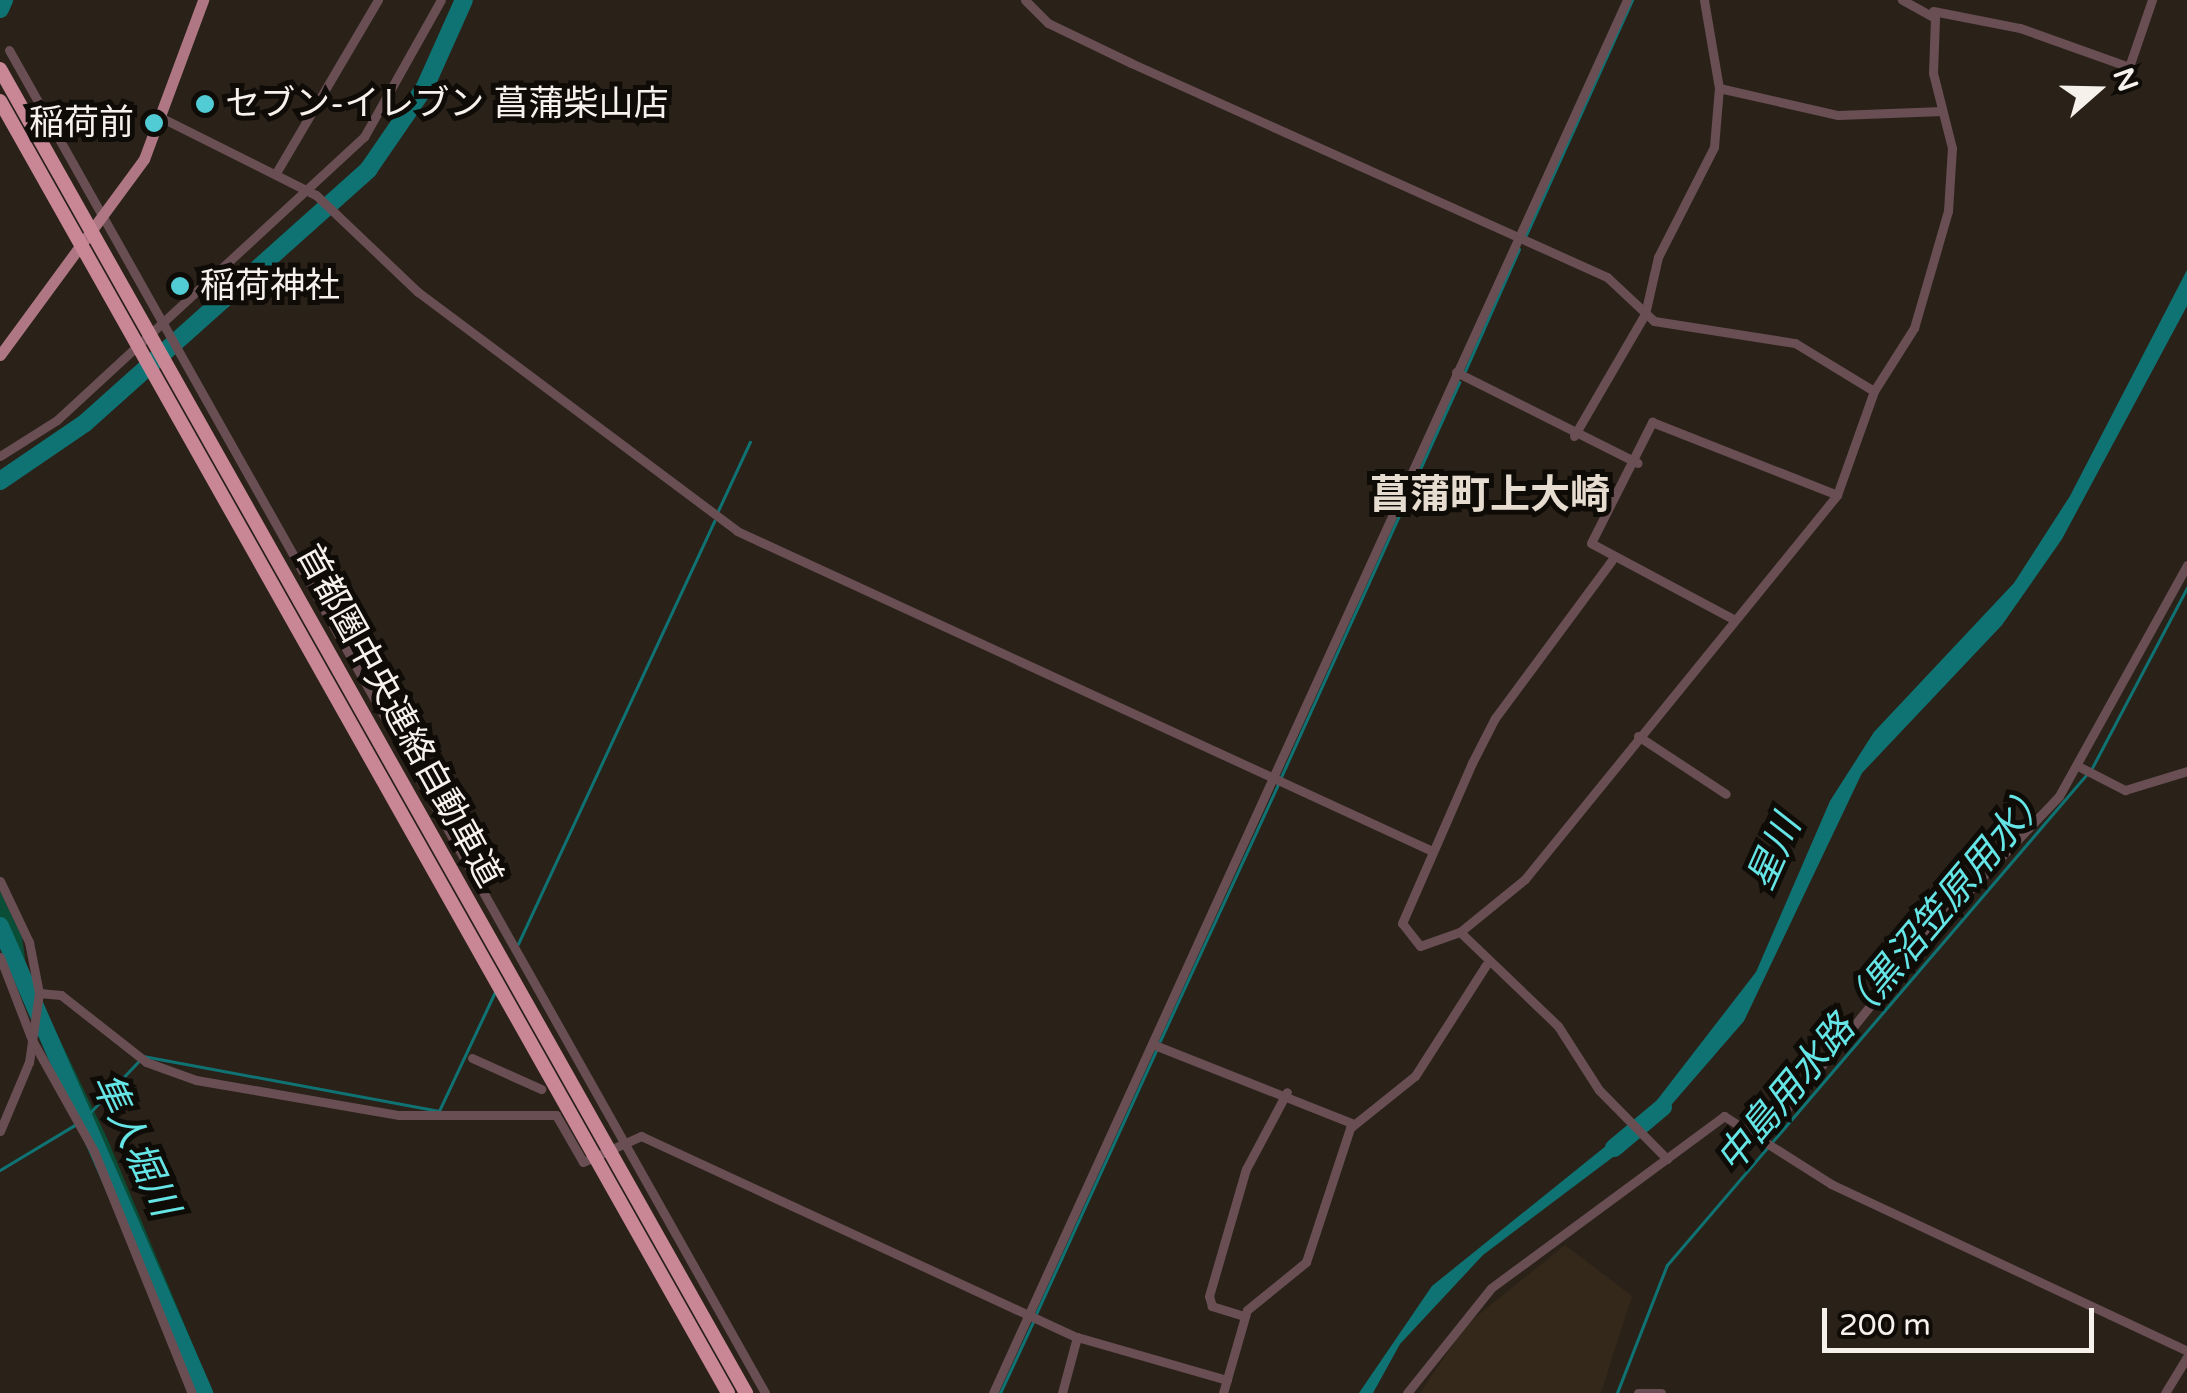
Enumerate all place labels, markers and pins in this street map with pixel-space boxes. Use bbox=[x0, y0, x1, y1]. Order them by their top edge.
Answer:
place label: セブン-イレブン 菖蒲柴山店 bbox=[225, 83, 668, 125]
marker: セブン-イレブン 菖蒲柴山店 bbox=[194, 93, 216, 115]
place label: 稲荷前 bbox=[29, 102, 134, 144]
marker: 稲荷前 bbox=[143, 112, 165, 134]
place label: 稲荷神社 bbox=[200, 265, 340, 307]
marker: 稲荷神社 bbox=[169, 275, 191, 297]

